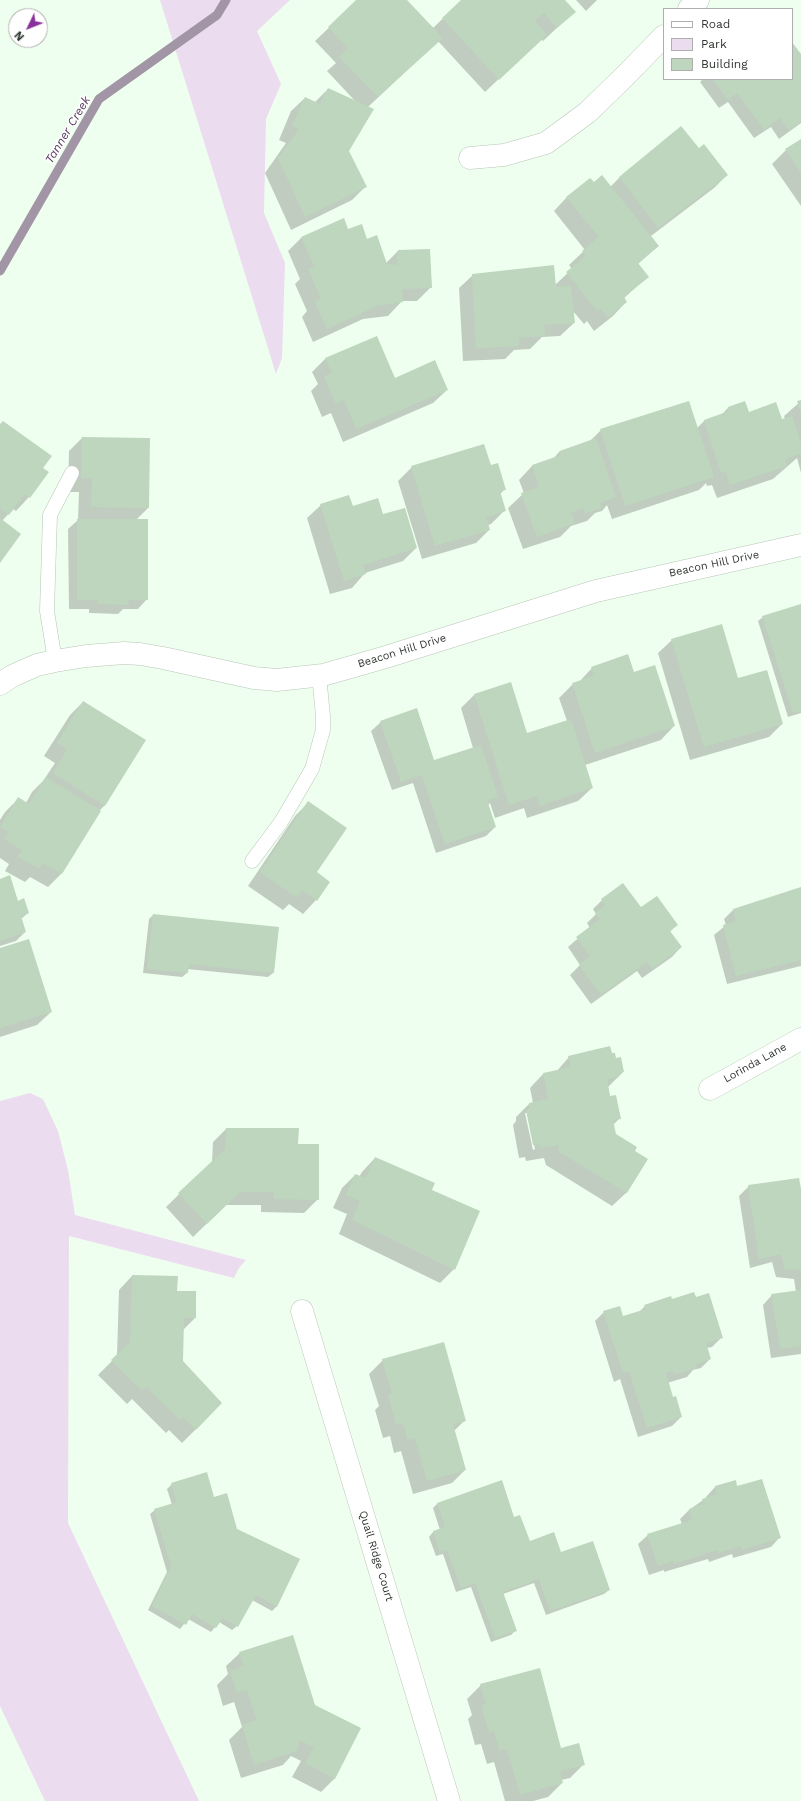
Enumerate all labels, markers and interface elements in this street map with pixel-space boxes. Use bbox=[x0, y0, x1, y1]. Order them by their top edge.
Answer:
north arrow bbox=[8, 8, 48, 48]
legend bbox=[663, 8, 793, 80]
text: Road bbox=[701, 17, 730, 31]
text: N bbox=[12, 28, 27, 43]
text: Park bbox=[701, 37, 727, 51]
text: Building bbox=[701, 57, 748, 71]
water label: Tanner Creek bbox=[42, 94, 94, 166]
street label: Beacon Hill Drive bbox=[668, 548, 760, 580]
street label: Beacon Hill Drive bbox=[356, 631, 448, 671]
street label: Lorinda Lane bbox=[721, 1040, 789, 1086]
street label: Quail Ridge Court bbox=[356, 1509, 396, 1603]

